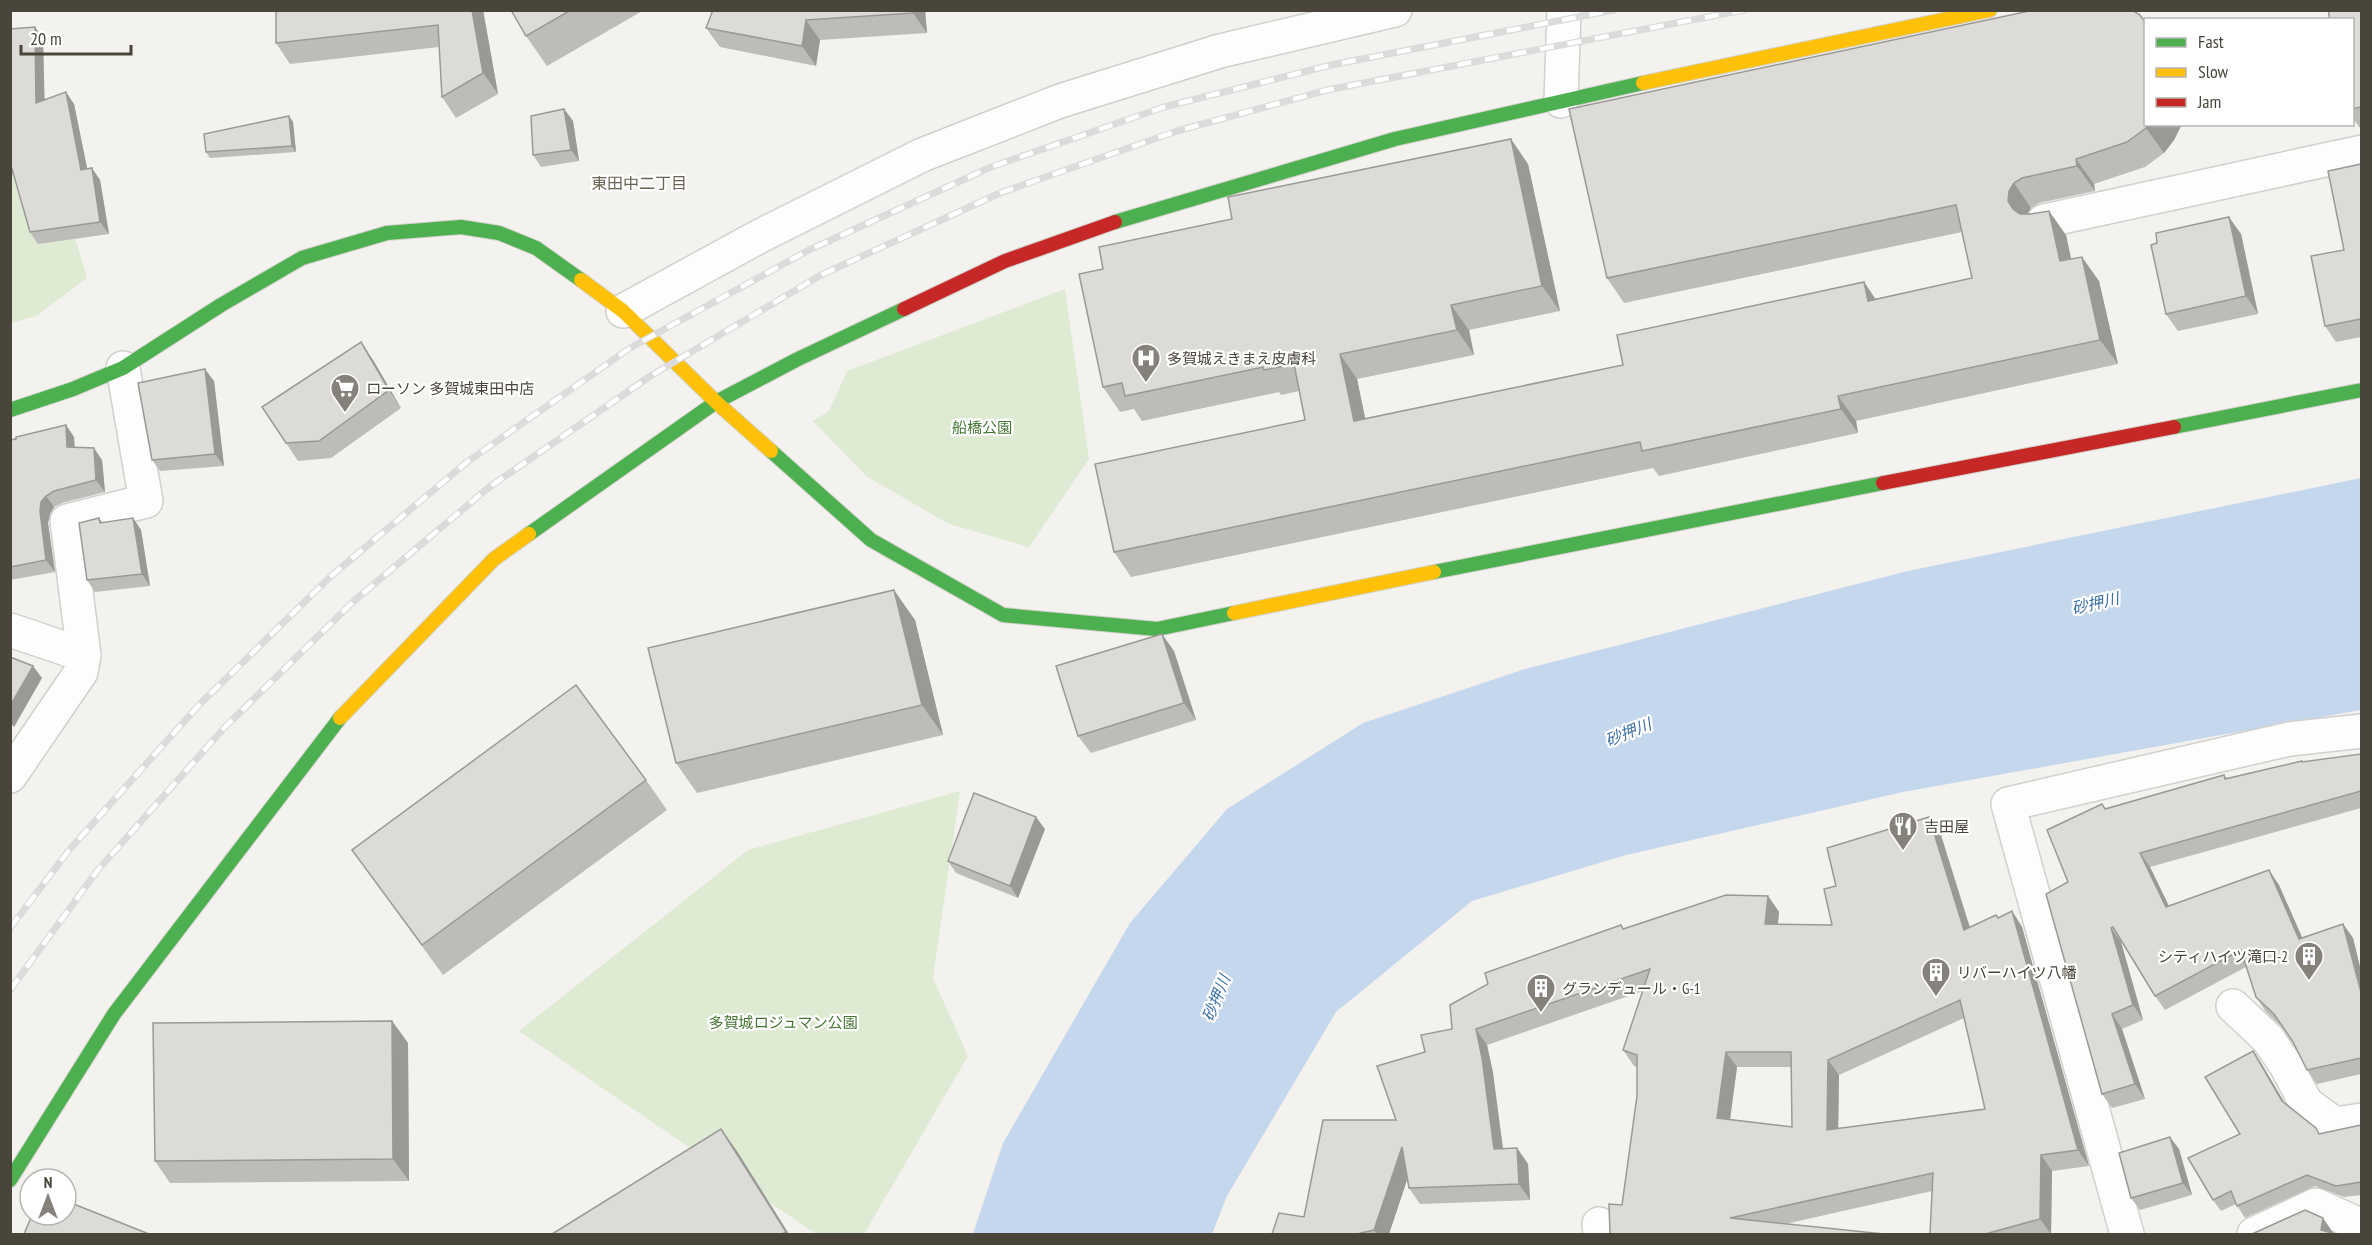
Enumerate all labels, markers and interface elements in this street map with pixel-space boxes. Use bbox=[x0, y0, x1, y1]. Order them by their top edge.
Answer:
scale bar bbox=[21, 18, 130, 56]
legend bbox=[2144, 18, 2354, 126]
text: 20 m bbox=[30, 27, 62, 50]
text: Fast bbox=[2198, 30, 2224, 53]
text: Slow bbox=[2198, 60, 2229, 83]
text: Jam bbox=[2197, 90, 2221, 113]
district label: 東田中二丁目 bbox=[591, 173, 687, 193]
hospital icon: 多賀城えきまえ皮膚科 bbox=[1130, 342, 1162, 384]
place label: 多賀城えきまえ皮膚科 bbox=[1167, 349, 1317, 368]
supermarket icon: ローソン 多賀城東田中店 bbox=[329, 372, 361, 414]
place label: ローソン 多賀城東田中店 bbox=[366, 379, 534, 398]
park label: 船橋公園 bbox=[952, 418, 1012, 437]
water label: 砂押川 bbox=[2069, 587, 2123, 618]
water label: 砂押川 bbox=[1602, 713, 1656, 750]
restaurant icon: 吉田屋 bbox=[1887, 810, 1919, 852]
place label: 吉田屋 bbox=[1924, 817, 1969, 836]
building icon: シティハイツ滝口-2 bbox=[2293, 940, 2325, 982]
place label: シティハイツ滝口-2 bbox=[2158, 947, 2288, 966]
building icon: リバーハイツ八幡 bbox=[1920, 956, 1952, 998]
place label: リバーハイツ八幡 bbox=[1957, 963, 2076, 982]
water label: 砂押川 bbox=[1198, 970, 1235, 1024]
building icon: グランデュール・G-1 bbox=[1525, 972, 1557, 1014]
place label: グランデュール・G-1 bbox=[1562, 979, 1701, 998]
park label: 多賀城ロジュマン公園 bbox=[709, 1013, 857, 1032]
north arrow bbox=[18, 1167, 78, 1227]
text: N bbox=[44, 1172, 52, 1192]

